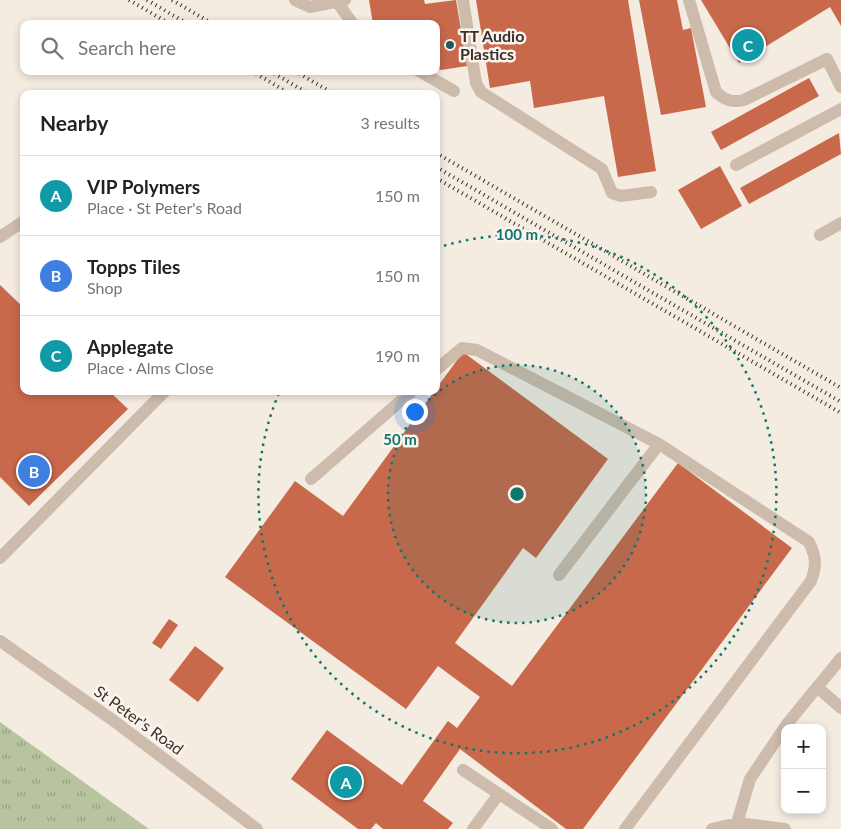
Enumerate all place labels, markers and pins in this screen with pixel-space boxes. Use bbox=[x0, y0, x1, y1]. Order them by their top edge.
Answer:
place label: TT Audio Plastics bbox=[460, 26, 524, 63]
pin: C bbox=[732, 26, 764, 64]
marker: TT Audio Plastics bbox=[444, 39, 456, 51]
pin: B bbox=[18, 452, 50, 490]
centre of rings bbox=[508, 485, 526, 503]
pin: A bbox=[330, 763, 362, 801]

